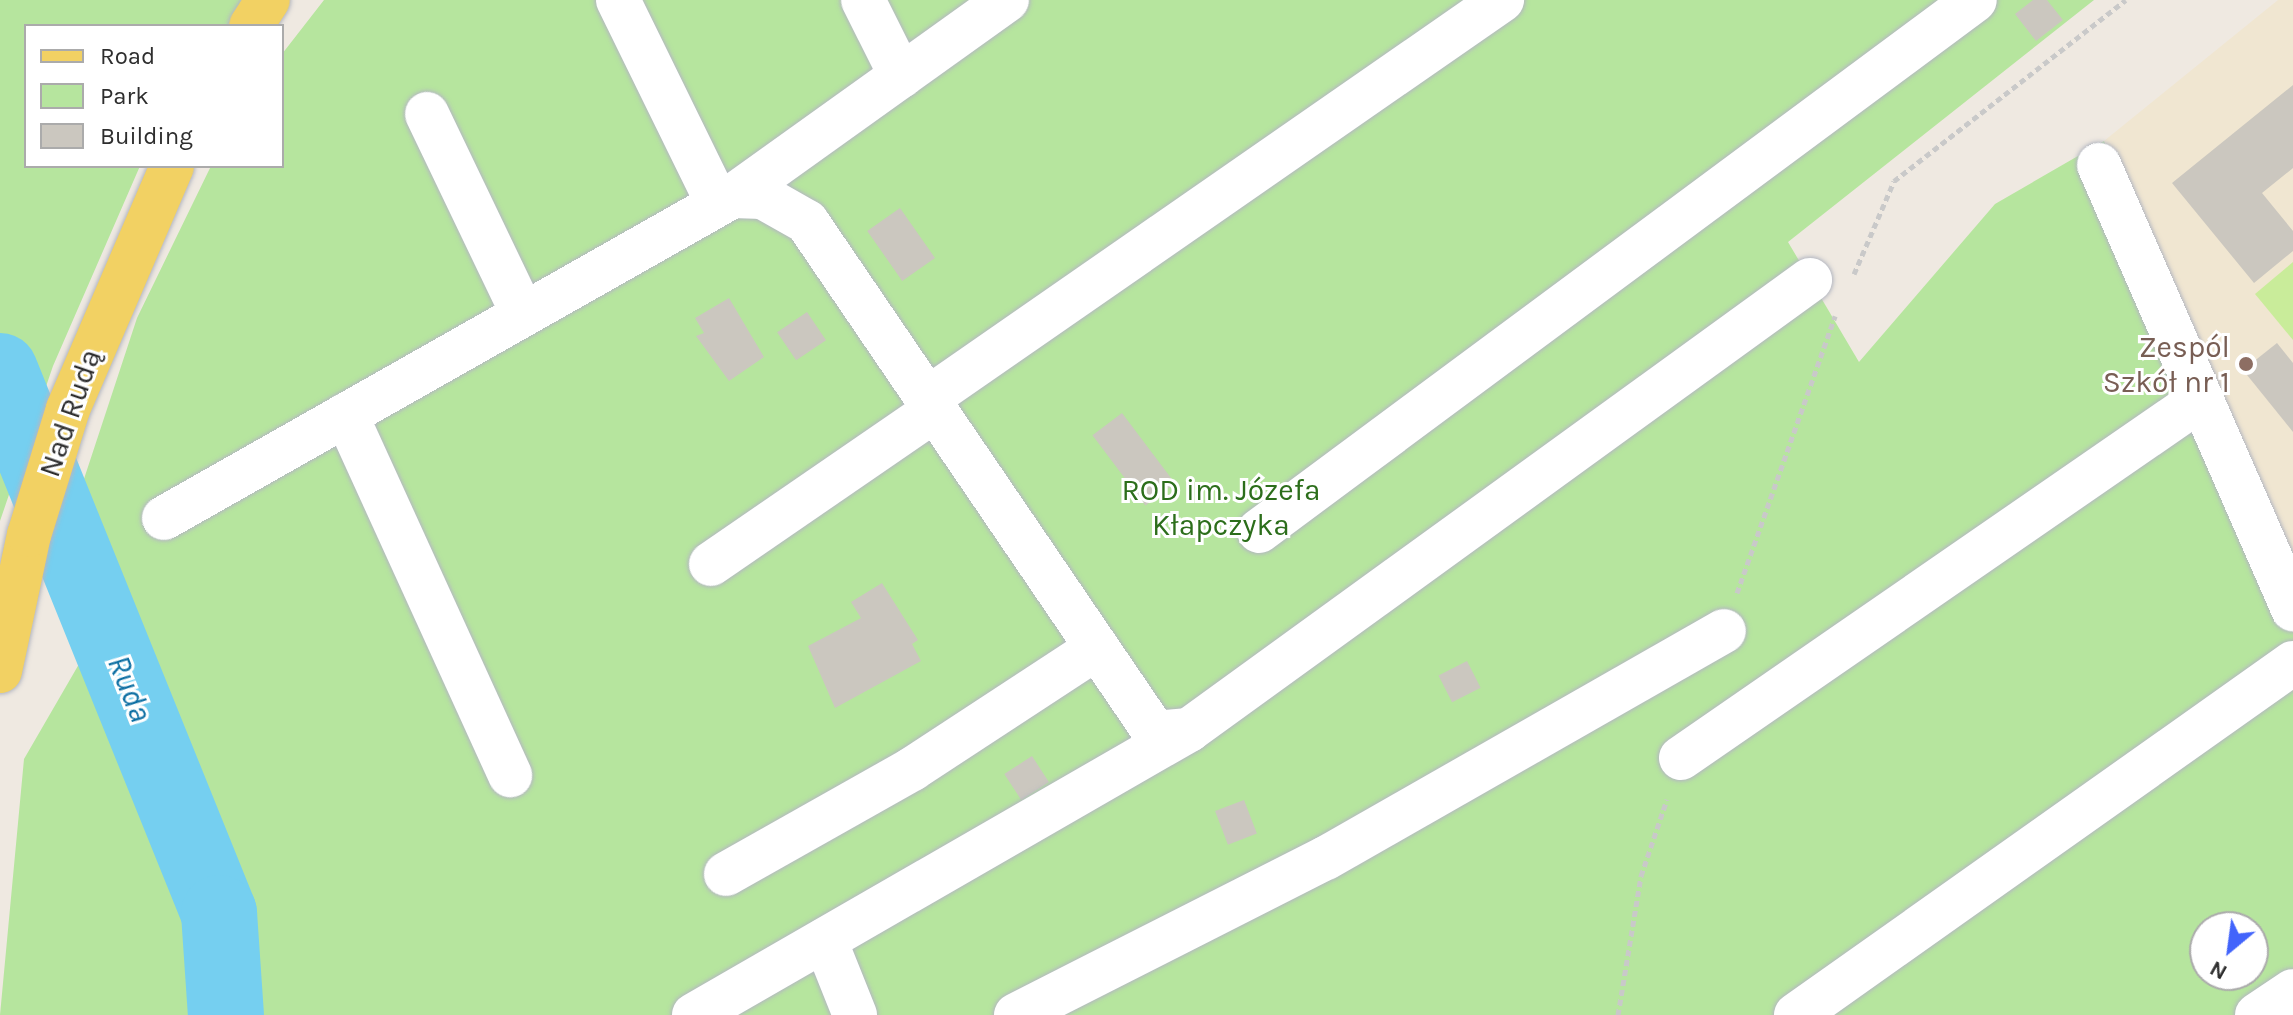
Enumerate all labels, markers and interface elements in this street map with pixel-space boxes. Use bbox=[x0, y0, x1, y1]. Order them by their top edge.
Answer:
legend bbox=[24, 24, 284, 168]
text: Road bbox=[100, 42, 155, 70]
text: Park bbox=[100, 82, 149, 110]
text: Building bbox=[100, 122, 193, 150]
place label: Zespól Szkół nr 1 bbox=[2103, 329, 2230, 400]
street label: Nad Rudą bbox=[31, 344, 109, 482]
marker: Zespól Szkół nr 1 bbox=[2237, 355, 2255, 373]
park label: ROD im. Józefa Kłapczyka bbox=[1121, 472, 1321, 542]
water label: Ruda bbox=[98, 650, 160, 728]
north arrow bbox=[2189, 911, 2269, 991]
text: N bbox=[2205, 955, 2232, 985]

